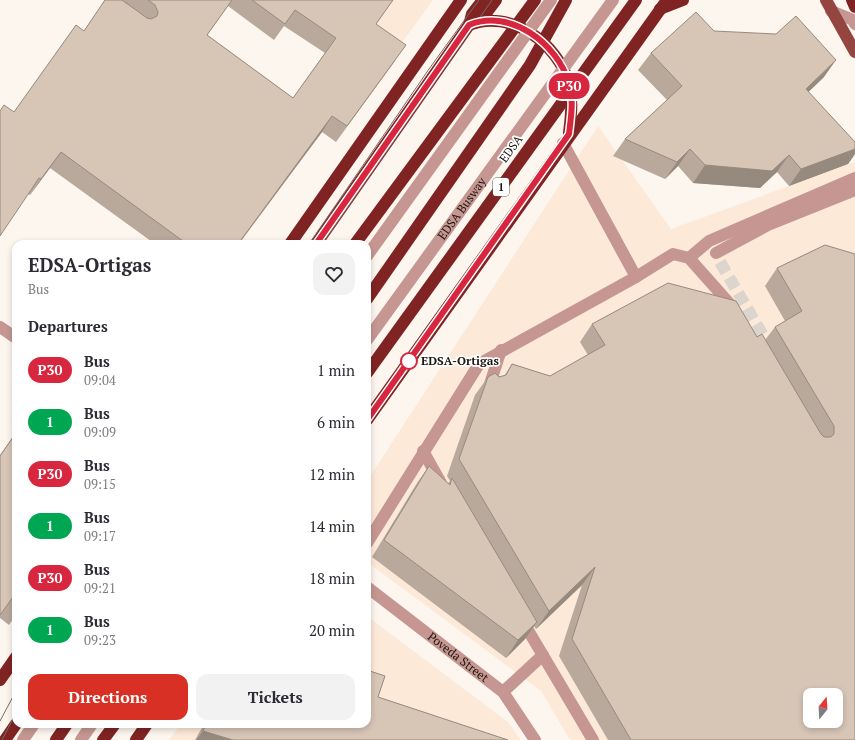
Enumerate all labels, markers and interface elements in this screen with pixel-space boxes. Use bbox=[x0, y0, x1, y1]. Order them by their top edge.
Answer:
line badge: P30 bbox=[546, 73, 592, 99]
text: P30 bbox=[557, 76, 581, 95]
street label: EDSA bbox=[496, 131, 526, 165]
street label: EDSA Busway bbox=[434, 174, 490, 242]
road number: 1 bbox=[493, 178, 509, 196]
text: EDSA-Ortigas bbox=[28, 252, 151, 277]
button: heart bbox=[313, 253, 355, 295]
text: Bus bbox=[28, 280, 49, 298]
text: Departures bbox=[28, 316, 108, 336]
text: Bus bbox=[84, 351, 110, 371]
marker: EDSA-Ortigas bbox=[400, 352, 418, 370]
place label: EDSA-Ortigas bbox=[421, 353, 499, 368]
text: P30 bbox=[38, 360, 62, 379]
text: 1 min bbox=[317, 360, 355, 380]
text: 09:04 bbox=[84, 371, 116, 389]
text: Bus bbox=[84, 403, 110, 423]
text: 1 bbox=[46, 412, 54, 431]
text: 6 min bbox=[317, 412, 355, 432]
text: 09:09 bbox=[84, 423, 116, 441]
text: Bus bbox=[84, 455, 110, 475]
text: P30 bbox=[38, 464, 62, 483]
text: 12 min bbox=[309, 464, 355, 484]
text: 09:15 bbox=[84, 475, 116, 493]
text: Bus bbox=[84, 507, 110, 527]
text: 1 bbox=[46, 516, 54, 535]
text: 14 min bbox=[309, 516, 355, 536]
text: 09:17 bbox=[84, 527, 116, 545]
text: Bus bbox=[84, 559, 110, 579]
text: P30 bbox=[38, 568, 62, 587]
text: 18 min bbox=[309, 568, 355, 588]
text: 09:21 bbox=[84, 579, 116, 597]
text: Bus bbox=[84, 611, 110, 631]
text: 1 bbox=[46, 620, 54, 639]
text: 20 min bbox=[309, 620, 355, 640]
street label: Poveda Street bbox=[425, 629, 492, 685]
text: 09:23 bbox=[84, 631, 116, 649]
button: Directions bbox=[28, 674, 188, 720]
button: Tickets bbox=[196, 674, 355, 720]
north arrow bbox=[803, 688, 843, 728]
map controls bbox=[803, 688, 843, 728]

